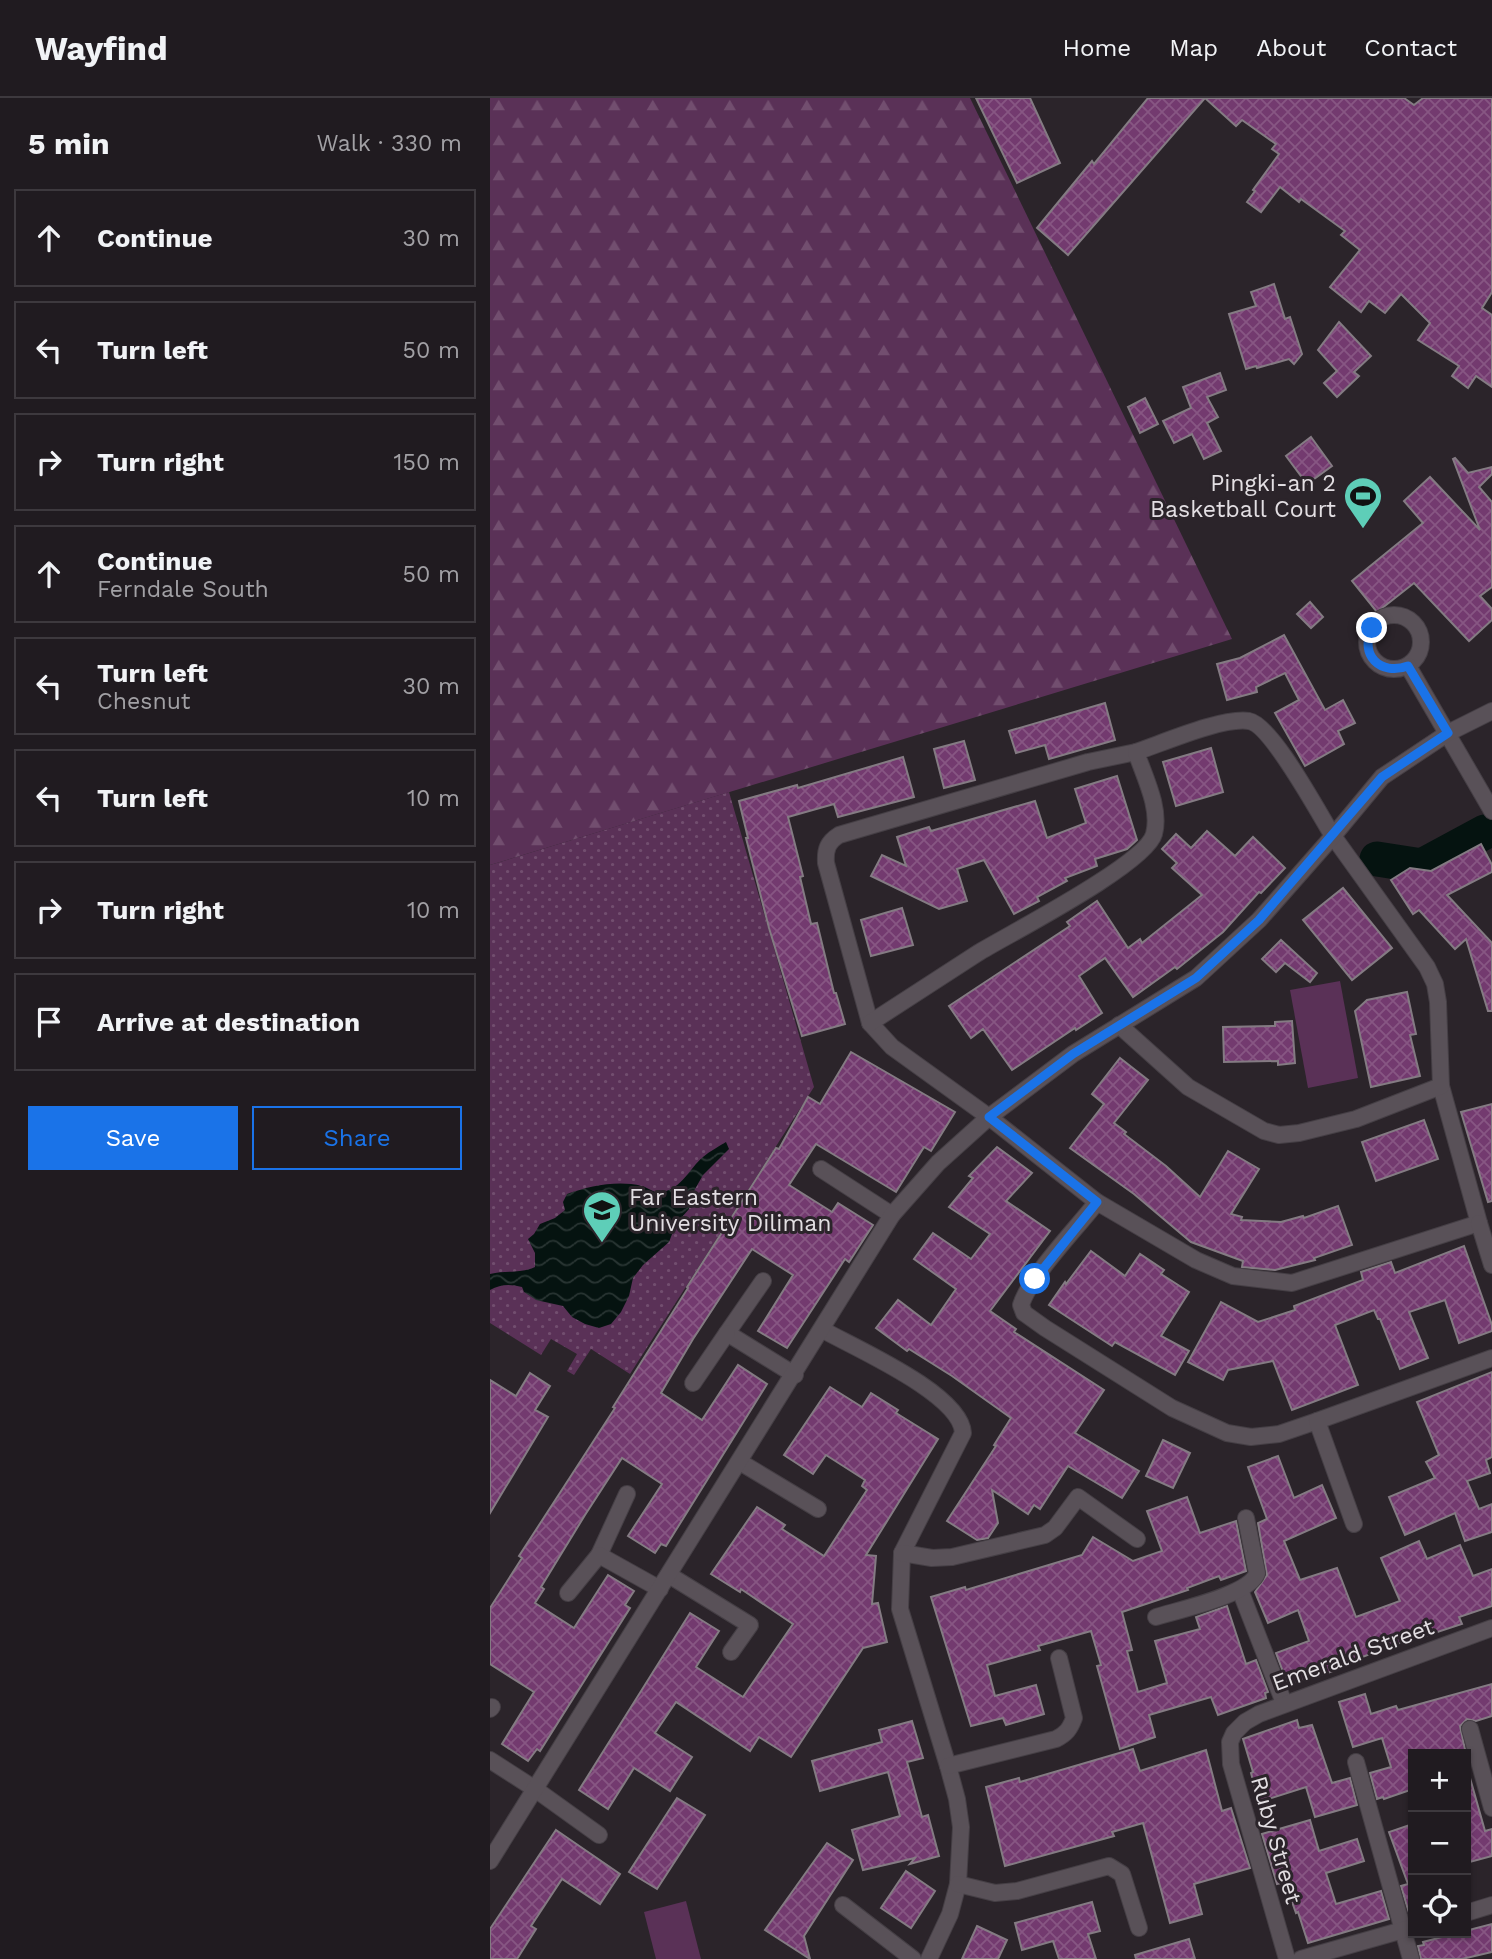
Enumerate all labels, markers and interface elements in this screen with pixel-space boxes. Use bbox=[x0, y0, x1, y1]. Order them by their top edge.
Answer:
text: Wayfind bbox=[35, 29, 168, 68]
text: Home bbox=[1063, 34, 1131, 62]
text: Map bbox=[1169, 34, 1218, 62]
text: About bbox=[1256, 34, 1326, 62]
text: Contact bbox=[1364, 34, 1457, 62]
text: 5 min bbox=[28, 126, 110, 161]
text: Walk · 330 m bbox=[316, 130, 462, 157]
icon: ahead bbox=[30, 219, 68, 257]
text: Continue bbox=[97, 223, 213, 253]
text: 30 m bbox=[403, 225, 460, 252]
icon: left bbox=[30, 331, 68, 369]
text: Turn left bbox=[97, 335, 208, 365]
text: 50 m bbox=[403, 337, 460, 364]
icon: right bbox=[30, 443, 68, 481]
text: Turn right bbox=[97, 447, 224, 477]
text: 150 m bbox=[394, 449, 460, 476]
place label: Pingki-an 2 Basketball Court bbox=[1150, 470, 1336, 523]
sports icon: Pingki-an 2 Basketball Court bbox=[1342, 475, 1384, 530]
text: Continue bbox=[97, 546, 213, 576]
icon: ahead bbox=[30, 555, 68, 593]
text: 50 m bbox=[403, 561, 460, 588]
text: Ferndale South bbox=[97, 576, 269, 603]
route end bbox=[1356, 612, 1387, 643]
text: Turn left bbox=[97, 658, 208, 688]
icon: left bbox=[30, 667, 68, 705]
text: 30 m bbox=[403, 673, 460, 700]
text: Chesnut bbox=[97, 688, 190, 715]
icon: left bbox=[30, 779, 68, 817]
text: Turn left bbox=[97, 783, 208, 813]
text: 10 m bbox=[407, 785, 460, 812]
icon: right bbox=[30, 891, 68, 929]
text: Turn right bbox=[97, 895, 224, 925]
text: 10 m bbox=[407, 897, 460, 924]
icon: arrive bbox=[30, 1003, 68, 1041]
text: Arrive at destination bbox=[97, 1007, 360, 1037]
button: Save bbox=[28, 1106, 238, 1170]
button: Share bbox=[252, 1106, 462, 1170]
place label: Far Eastern University Diliman bbox=[629, 1184, 832, 1237]
school or university icon: Far Eastern University Diliman bbox=[581, 1189, 623, 1244]
route start bbox=[1019, 1263, 1050, 1294]
street label: Emerald Street bbox=[1268, 1613, 1438, 1697]
map controls bbox=[1408, 1749, 1471, 1938]
button: + bbox=[1408, 1749, 1471, 1812]
street label: Ruby Street bbox=[1245, 1773, 1307, 1907]
button: − bbox=[1408, 1812, 1471, 1875]
button: locate bbox=[1408, 1875, 1471, 1938]

